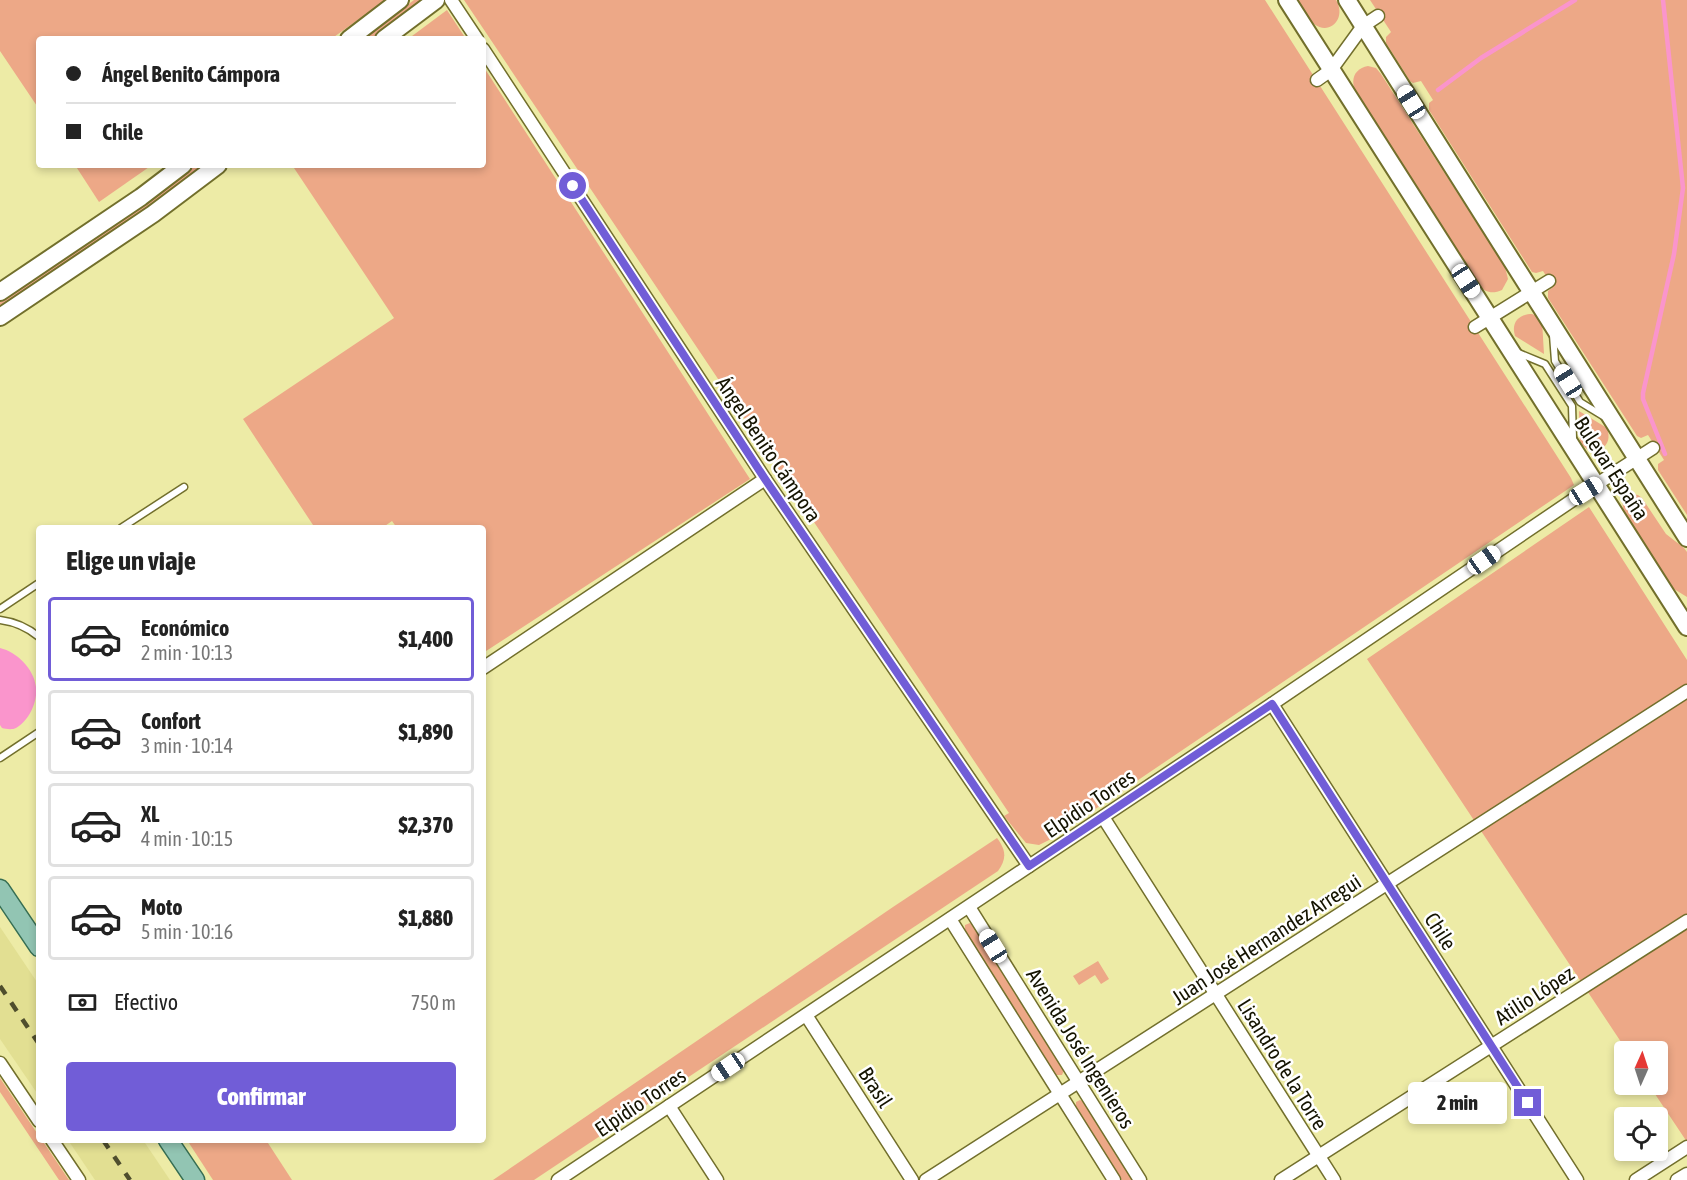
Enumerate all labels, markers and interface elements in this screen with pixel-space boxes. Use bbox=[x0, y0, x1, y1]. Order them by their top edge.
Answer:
text: Ángel Benito Cámpora bbox=[102, 61, 280, 87]
car bbox=[1394, 82, 1428, 122]
text: Chile bbox=[102, 119, 143, 145]
route start bbox=[559, 172, 586, 199]
car bbox=[1449, 261, 1483, 301]
car bbox=[1551, 361, 1585, 401]
street label: Ángel Benito Cámpora bbox=[712, 372, 826, 526]
street label: Bulevar España bbox=[1570, 412, 1654, 524]
car bbox=[1566, 474, 1606, 508]
car bbox=[1464, 542, 1504, 578]
text: Elige un viaje bbox=[66, 545, 196, 576]
icon: car bbox=[69, 612, 123, 666]
text: Económico bbox=[141, 615, 229, 641]
text: $1,400 bbox=[398, 626, 453, 652]
text: 2 min · 10:13 bbox=[141, 641, 233, 664]
icon: car bbox=[69, 705, 123, 759]
text: Confort bbox=[141, 708, 201, 734]
text: $1,890 bbox=[398, 719, 453, 745]
text: 3 min · 10:14 bbox=[141, 734, 233, 757]
street label: Elpidio Torres bbox=[1039, 764, 1139, 842]
icon: car bbox=[69, 798, 123, 852]
text: XL bbox=[141, 801, 159, 827]
text: $2,370 bbox=[398, 812, 453, 838]
text: 4 min · 10:15 bbox=[141, 827, 233, 850]
street label: Juan José Hernandez Arregui bbox=[1167, 869, 1365, 1009]
icon: car bbox=[69, 891, 123, 945]
text: Moto bbox=[141, 894, 183, 920]
text: $1,880 bbox=[398, 905, 453, 931]
street label: Chile bbox=[1420, 908, 1462, 954]
text: 5 min · 10:16 bbox=[141, 920, 233, 943]
car bbox=[976, 926, 1010, 966]
street label: Atilio López bbox=[1490, 960, 1578, 1029]
street label: Avenida José Ingenieros bbox=[1022, 964, 1140, 1132]
icon: cash bbox=[66, 986, 99, 1019]
text: Efectivo bbox=[114, 989, 178, 1015]
text: 750 m bbox=[411, 991, 456, 1014]
street label: Lisandro de la Torre bbox=[1233, 994, 1333, 1134]
north arrow bbox=[1614, 1041, 1668, 1095]
map controls bbox=[1614, 1041, 1668, 1161]
car bbox=[708, 1049, 748, 1085]
button: Confirmar bbox=[66, 1062, 456, 1131]
street label: Brasil bbox=[854, 1062, 898, 1112]
street label: Elpidio Torres bbox=[590, 1063, 690, 1141]
callout: 2 min bbox=[1408, 1082, 1507, 1124]
route end bbox=[1514, 1089, 1541, 1116]
text: 2 min bbox=[1437, 1091, 1478, 1114]
button: locate bbox=[1614, 1107, 1668, 1161]

